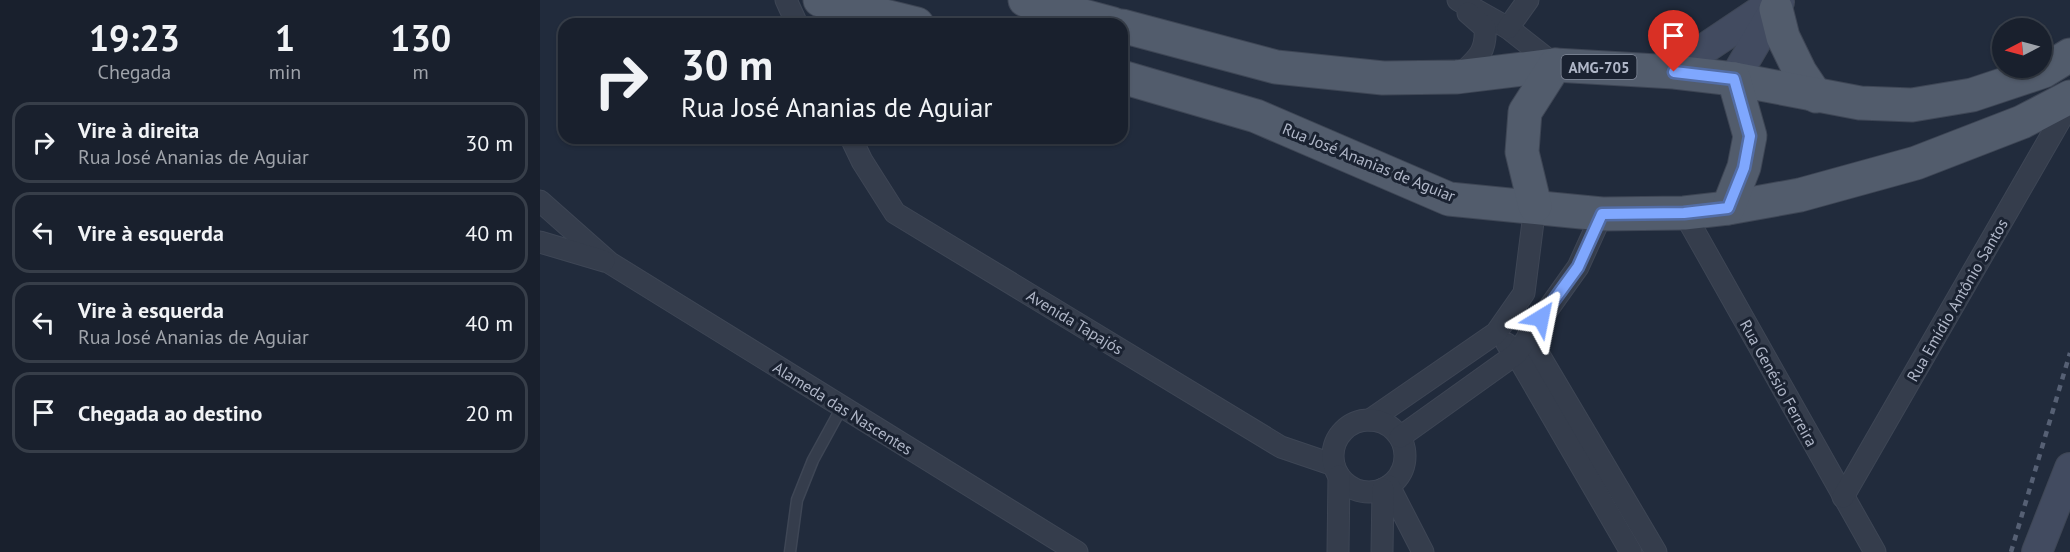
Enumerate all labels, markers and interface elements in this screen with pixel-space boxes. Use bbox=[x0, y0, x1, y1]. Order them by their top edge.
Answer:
pin bbox=[1648, 10, 1699, 72]
text: 19:23 bbox=[89, 14, 180, 61]
text: 1 bbox=[275, 14, 295, 61]
text: 130 bbox=[390, 14, 451, 61]
north arrow bbox=[1992, 18, 2052, 78]
map controls bbox=[1992, 18, 2052, 78]
icon: arrive bbox=[1657, 19, 1690, 52]
text: 30 m bbox=[681, 37, 773, 92]
icon: right bbox=[582, 42, 660, 120]
road number: AMG-705 bbox=[1562, 55, 1636, 79]
text: Chegada bbox=[98, 59, 171, 85]
text: min bbox=[269, 59, 301, 85]
text: m bbox=[413, 59, 429, 85]
text: Rua José Ananias de Aguiar bbox=[681, 90, 993, 124]
text: Vire à direita bbox=[78, 116, 199, 144]
street label: Rua José Ananias de Aguiar bbox=[1280, 118, 1459, 206]
icon: right bbox=[27, 126, 60, 159]
text: 30 m bbox=[465, 129, 513, 157]
text: Rua José Ananias de Aguiar bbox=[78, 144, 309, 170]
street label: Rua Emídio Antônio Santos bbox=[1902, 215, 2012, 385]
icon: left bbox=[27, 216, 60, 249]
text: Vire à esquerda bbox=[78, 219, 224, 247]
text: 40 m bbox=[465, 219, 513, 247]
street label: Avenida Tapajós bbox=[1023, 285, 1127, 359]
position arrow bbox=[1509, 286, 1573, 350]
text: Vire à esquerda bbox=[78, 296, 224, 324]
icon: left bbox=[27, 306, 60, 339]
text: 40 m bbox=[465, 309, 513, 337]
street label: Rua Genésio Ferreira bbox=[1736, 316, 1822, 450]
text: Rua José Ananias de Aguiar bbox=[78, 324, 309, 350]
street label: Alameda das Nascentes bbox=[770, 357, 917, 459]
icon: arrive bbox=[27, 396, 60, 429]
text: Chegada ao destino bbox=[78, 399, 262, 427]
text: 20 m bbox=[465, 399, 513, 427]

